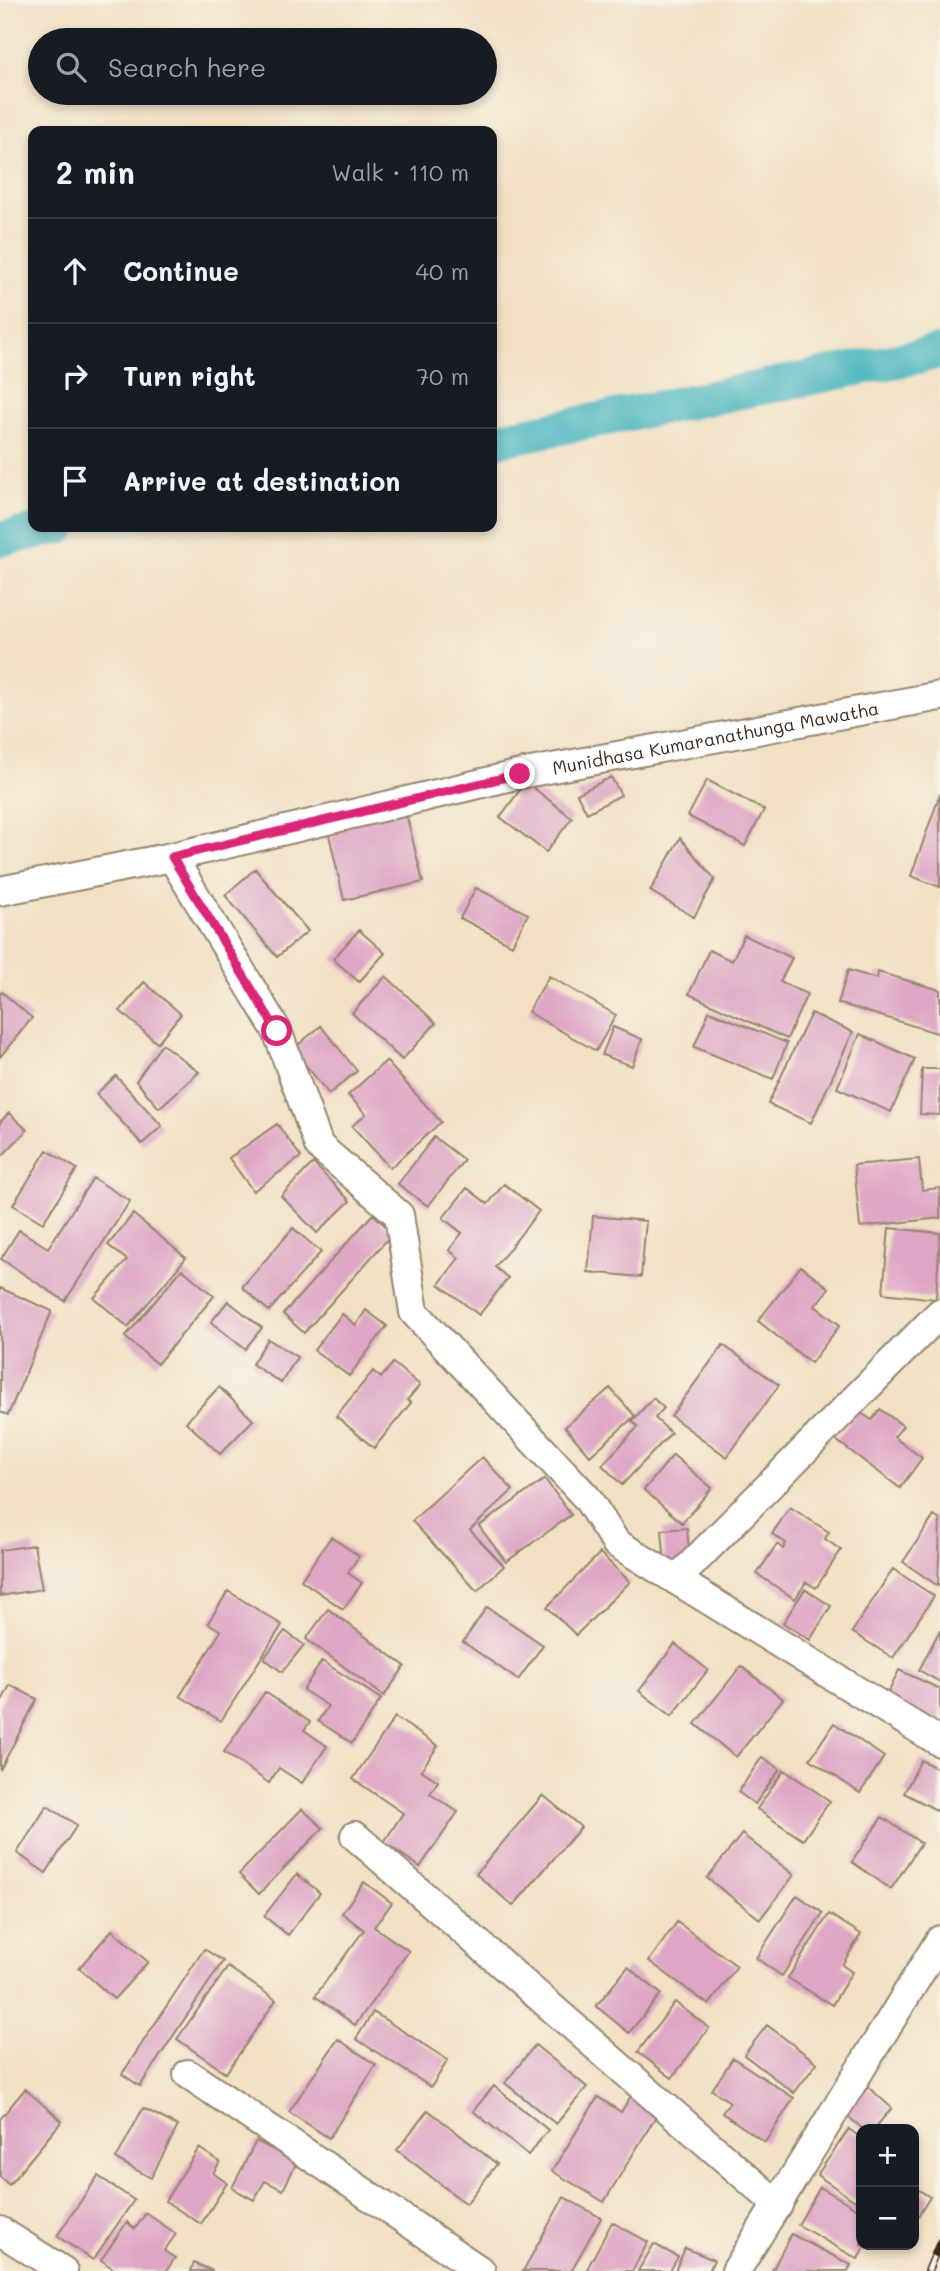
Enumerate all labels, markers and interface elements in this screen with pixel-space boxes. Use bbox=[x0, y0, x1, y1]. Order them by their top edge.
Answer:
search box bbox=[28, 28, 497, 105]
icon: search bbox=[52, 48, 90, 86]
text: Search here bbox=[108, 50, 266, 84]
text: 2 min bbox=[56, 152, 135, 192]
text: Walk · 110 m bbox=[331, 157, 469, 187]
icon: ahead bbox=[56, 252, 94, 290]
text: Continue bbox=[123, 254, 239, 288]
text: 40 m bbox=[416, 256, 469, 286]
icon: right bbox=[56, 357, 94, 395]
text: Turn right bbox=[123, 359, 256, 393]
text: 70 m bbox=[416, 361, 469, 391]
icon: arrive bbox=[56, 462, 94, 500]
text: Arrive at destination bbox=[123, 464, 400, 498]
street label: Munidhasa Kumaranathunga Mawatha bbox=[550, 696, 881, 780]
route end bbox=[504, 758, 535, 789]
route start bbox=[261, 1015, 292, 1046]
map controls bbox=[856, 2124, 919, 2250]
button: + bbox=[856, 2124, 919, 2187]
button: − bbox=[856, 2187, 919, 2250]

